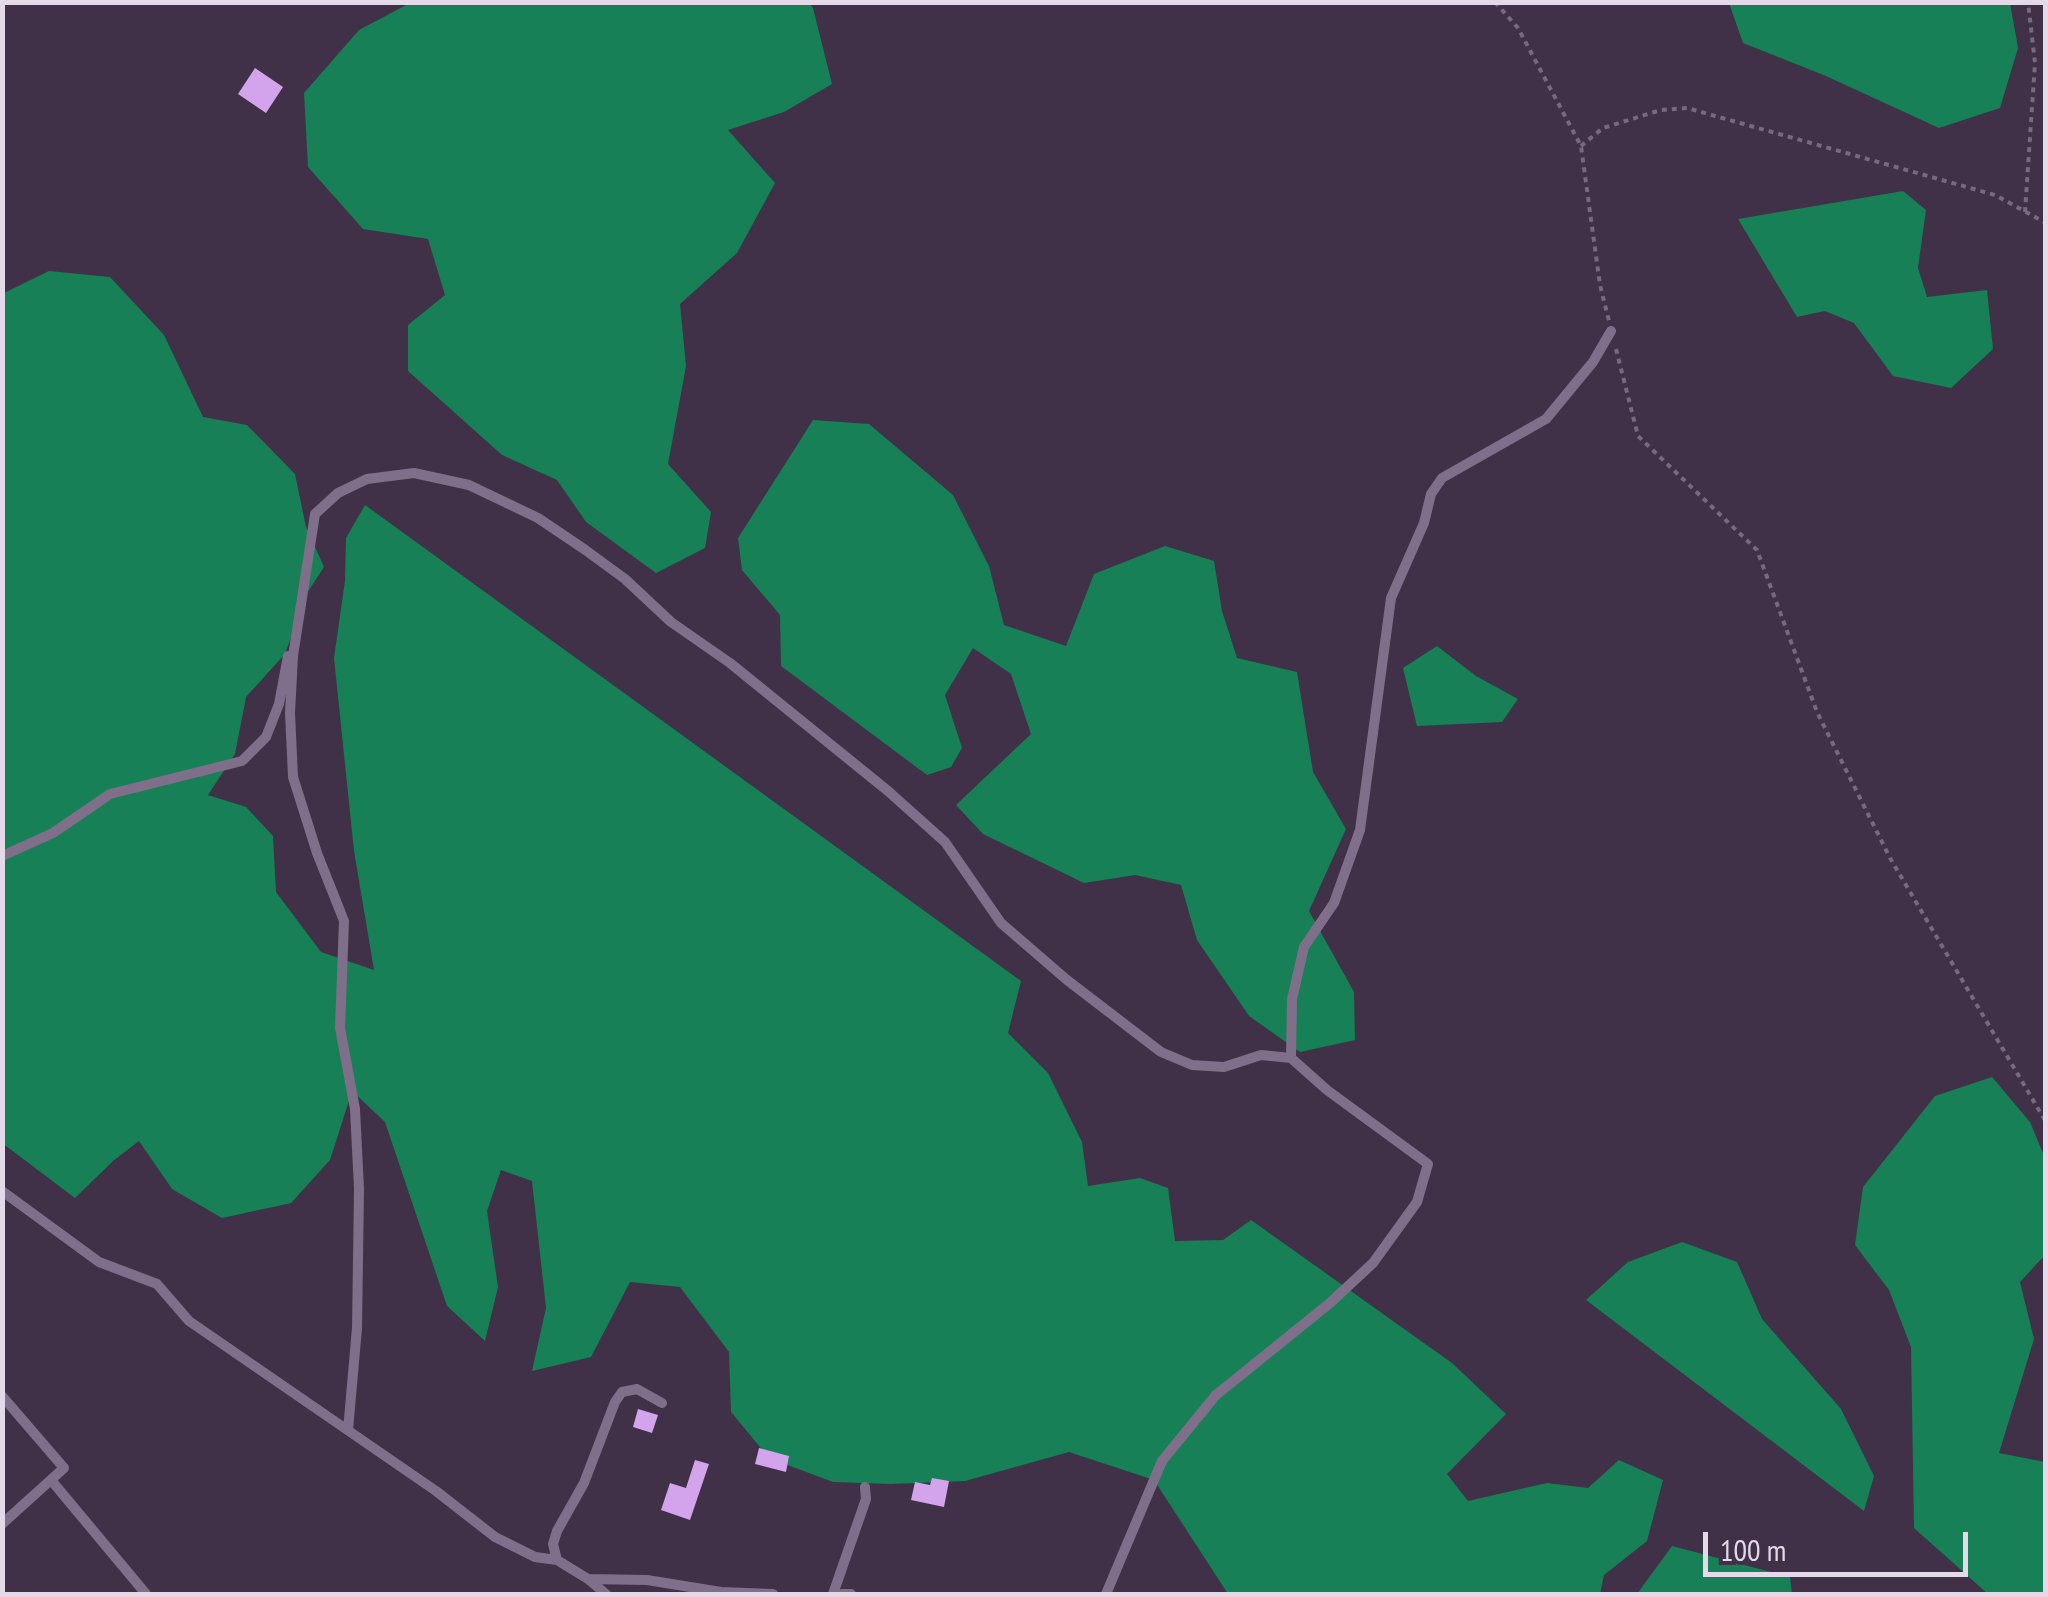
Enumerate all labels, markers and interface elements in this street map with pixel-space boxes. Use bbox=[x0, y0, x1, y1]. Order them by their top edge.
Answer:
scale bar bbox=[1708, 1512, 1973, 1574]
text: 100 m bbox=[1720, 1530, 1786, 1569]

